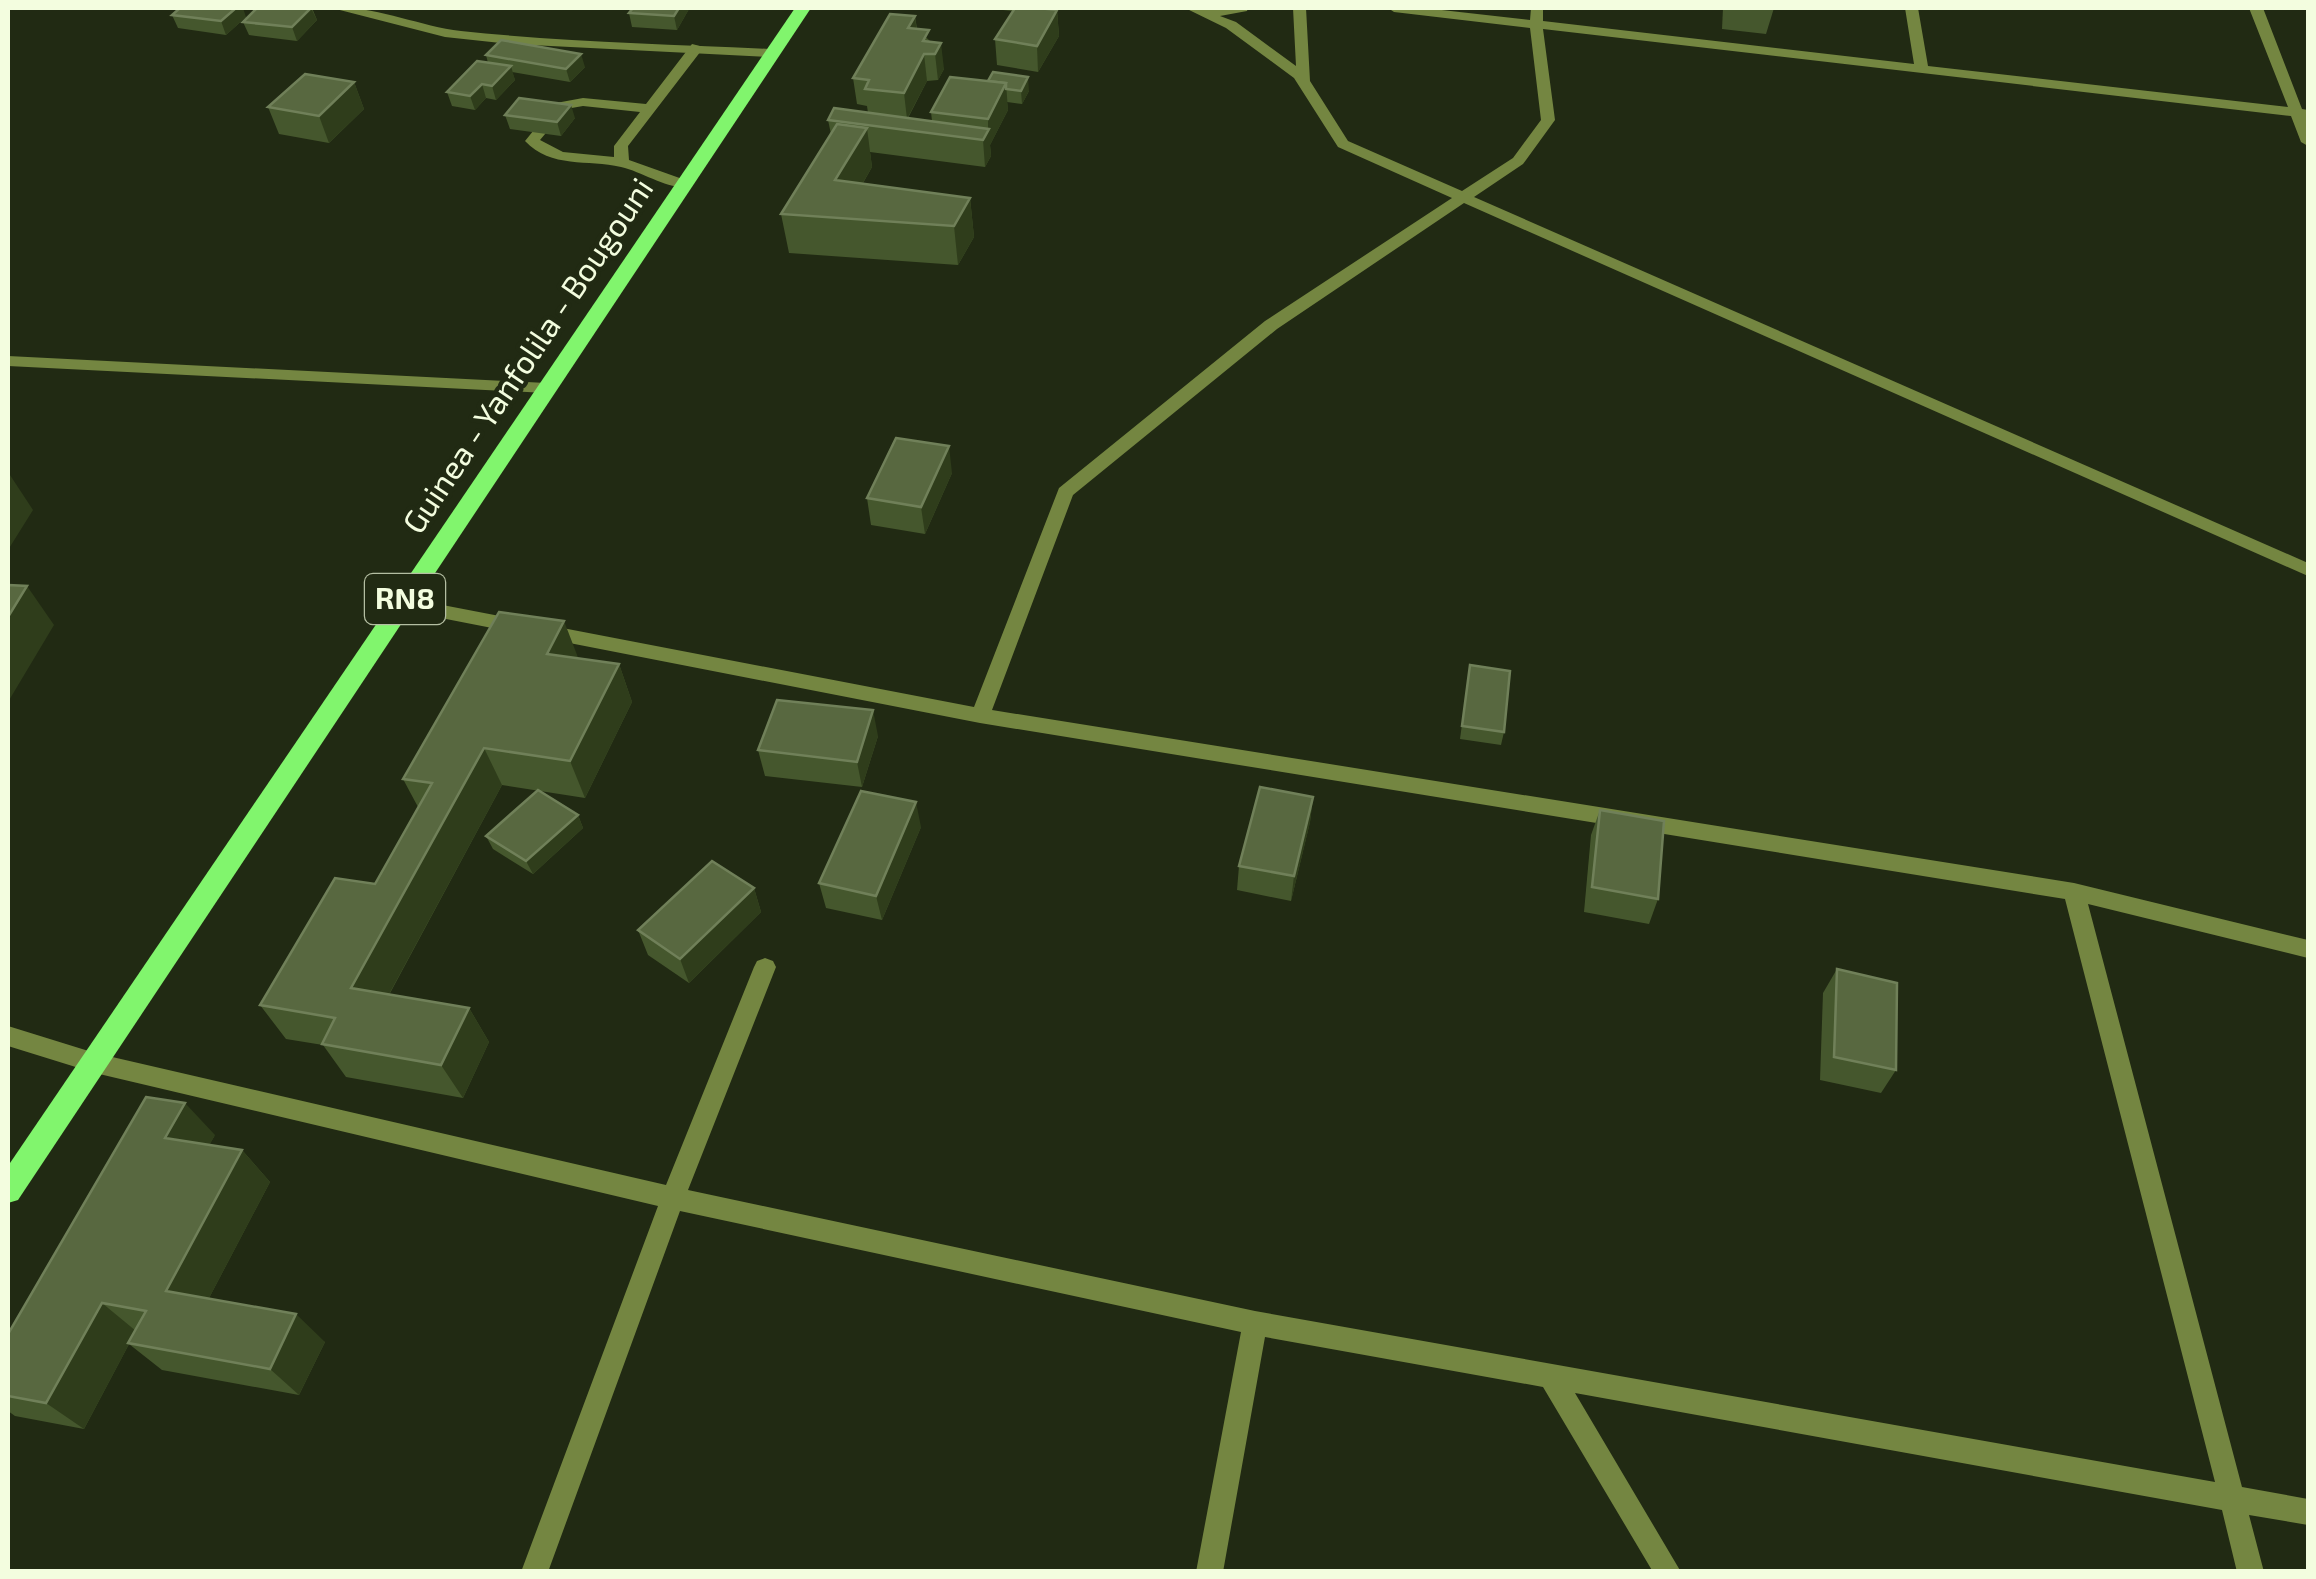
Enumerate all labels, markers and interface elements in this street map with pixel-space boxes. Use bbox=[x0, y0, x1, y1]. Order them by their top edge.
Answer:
street label: Guinea - Yanfolila - Bougouni bbox=[393, 170, 660, 540]
road number: RN8 bbox=[365, 574, 445, 624]

